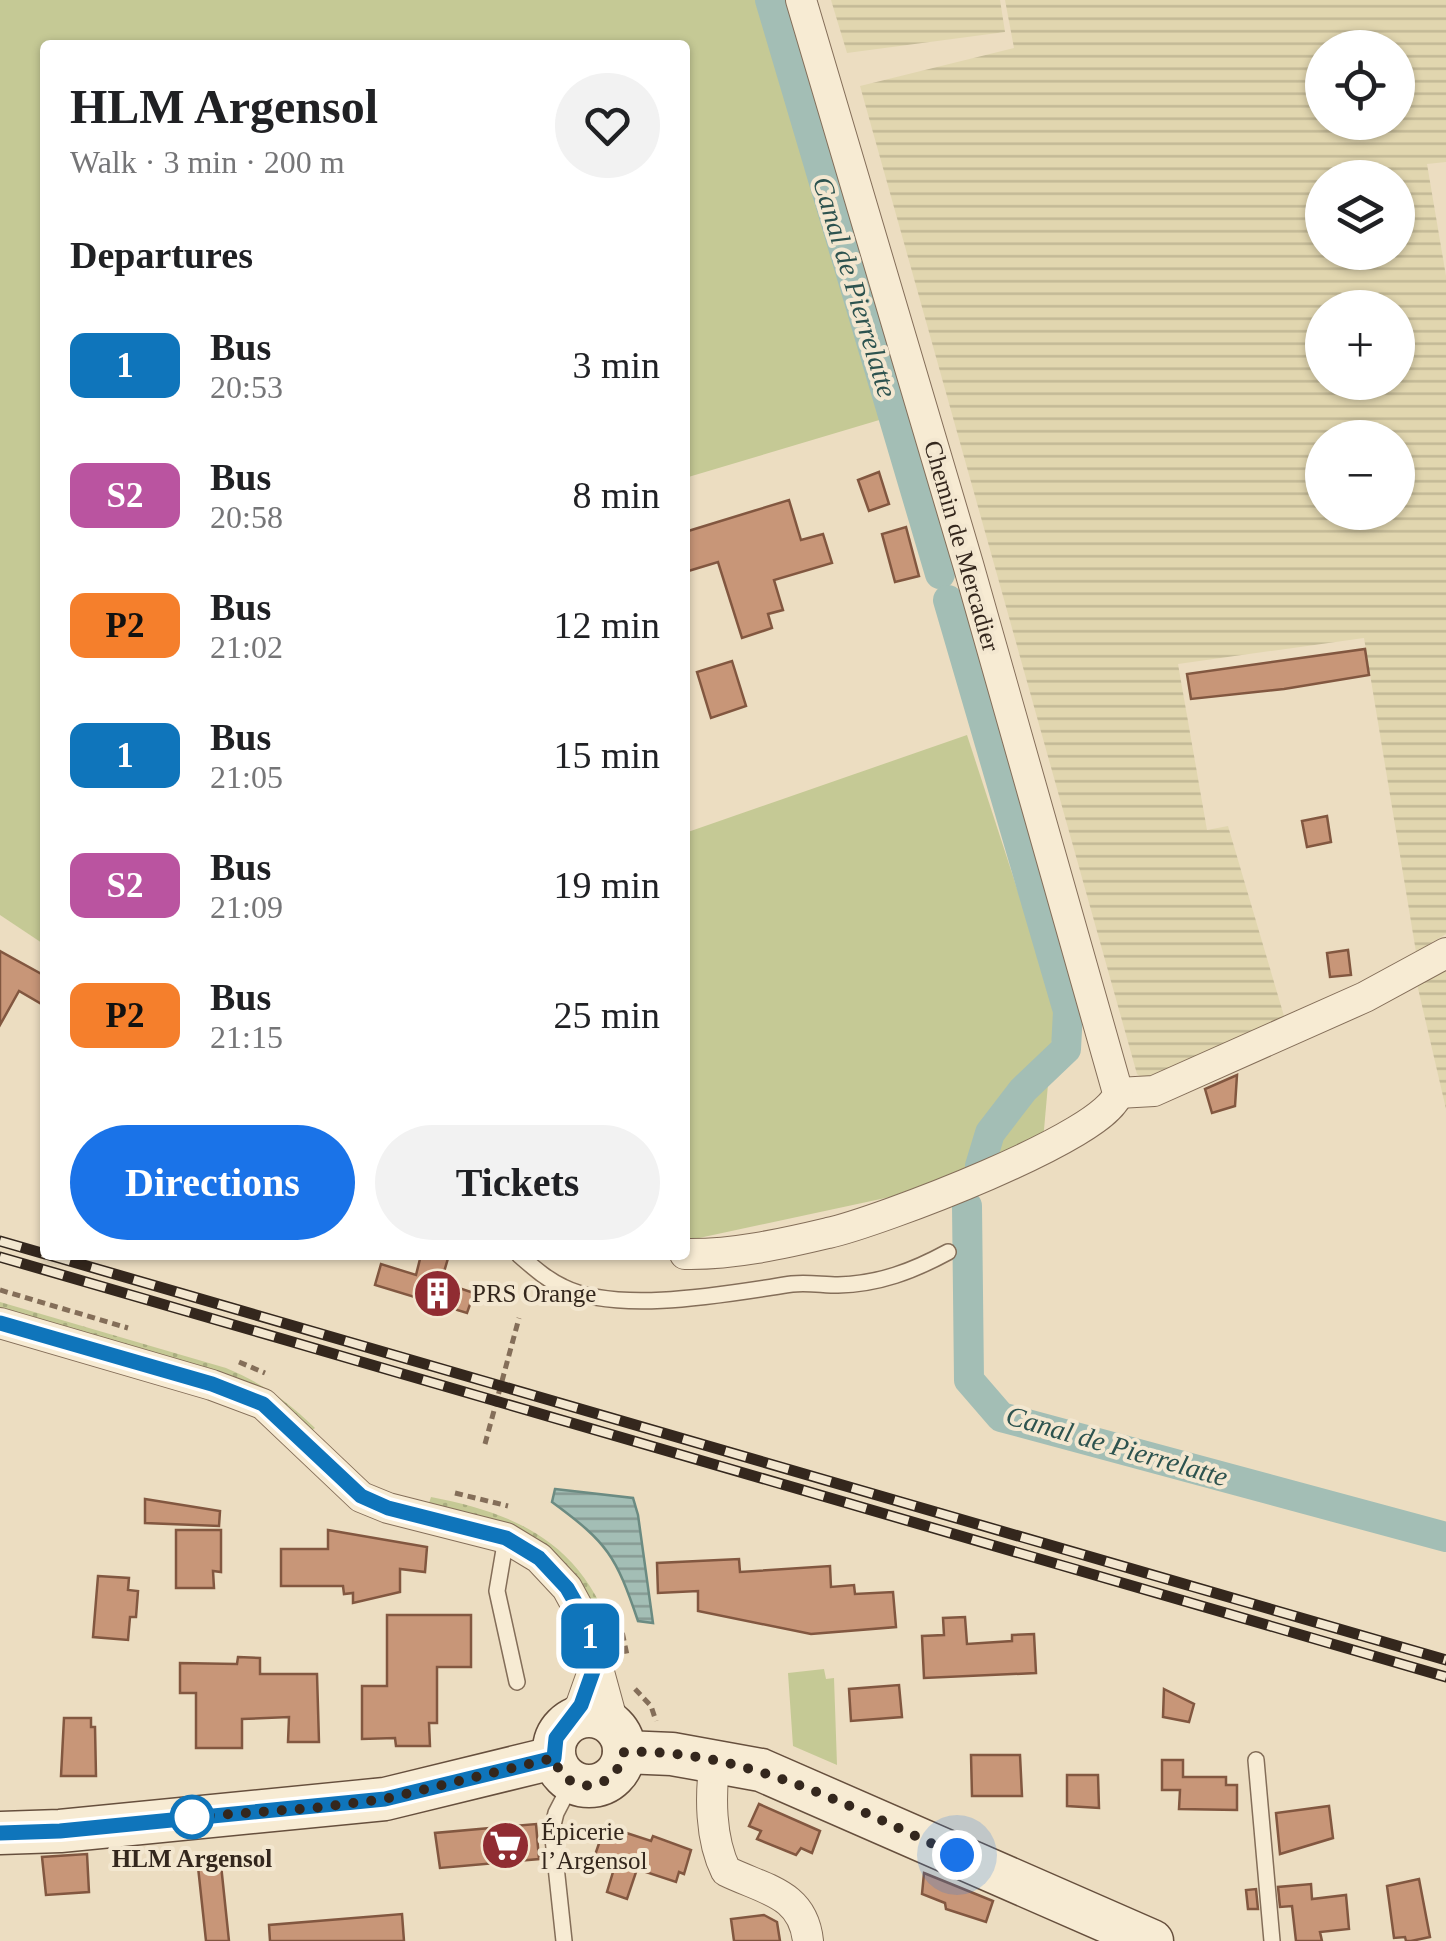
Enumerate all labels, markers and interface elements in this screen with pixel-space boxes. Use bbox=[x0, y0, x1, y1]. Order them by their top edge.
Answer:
map controls bbox=[1305, 30, 1415, 530]
button: locate bbox=[1305, 30, 1415, 140]
button: heart bbox=[555, 73, 660, 178]
text: HLM Argensol bbox=[70, 80, 378, 133]
text: Walk · 3 min · 200 m bbox=[70, 144, 345, 180]
button: layers bbox=[1305, 160, 1415, 270]
water label: Canal de Pierrelatte bbox=[807, 173, 903, 401]
text: Departures bbox=[70, 234, 253, 276]
button: + bbox=[1305, 290, 1415, 400]
text: Bus bbox=[210, 326, 271, 368]
text: 3 min bbox=[572, 344, 660, 386]
text: 1 bbox=[116, 346, 134, 385]
text: 20:53 bbox=[210, 369, 283, 405]
button: − bbox=[1305, 420, 1415, 530]
street label: Chemin de Mercadier bbox=[919, 438, 1005, 655]
text: Bus bbox=[210, 456, 271, 498]
text: 8 min bbox=[572, 474, 660, 516]
text: S2 bbox=[107, 476, 143, 515]
text: 20:58 bbox=[210, 499, 283, 535]
text: Bus bbox=[210, 586, 271, 628]
text: 12 min bbox=[553, 604, 660, 646]
text: P2 bbox=[106, 606, 144, 645]
text: 21:02 bbox=[210, 629, 283, 665]
text: Bus bbox=[210, 716, 271, 758]
text: 15 min bbox=[553, 734, 660, 776]
text: 1 bbox=[116, 736, 134, 775]
text: 21:05 bbox=[210, 759, 283, 795]
text: Bus bbox=[210, 846, 271, 888]
text: 19 min bbox=[553, 864, 660, 906]
text: S2 bbox=[107, 866, 143, 905]
text: 21:09 bbox=[210, 889, 283, 925]
text: Bus bbox=[210, 976, 271, 1018]
text: 25 min bbox=[553, 994, 660, 1036]
text: P2 bbox=[106, 996, 144, 1035]
text: 21:15 bbox=[210, 1019, 283, 1055]
button: Directions bbox=[70, 1125, 355, 1240]
button: Tickets bbox=[375, 1125, 660, 1240]
building icon: PRS Orange bbox=[411, 1267, 463, 1319]
place label: PRS Orange bbox=[472, 1280, 596, 1307]
water label: Canal de Pierrelatte bbox=[1003, 1400, 1231, 1492]
line badge: 1 bbox=[558, 1604, 622, 1668]
text: 1 bbox=[581, 1617, 599, 1656]
marker: HLM Argensol bbox=[171, 1796, 213, 1838]
place label: Épicerie l’Argensol bbox=[541, 1818, 648, 1874]
supermarket icon: Épicerie l’Argensol bbox=[480, 1819, 532, 1871]
your location bbox=[932, 1830, 982, 1880]
place label: HLM Argensol bbox=[112, 1845, 272, 1872]

